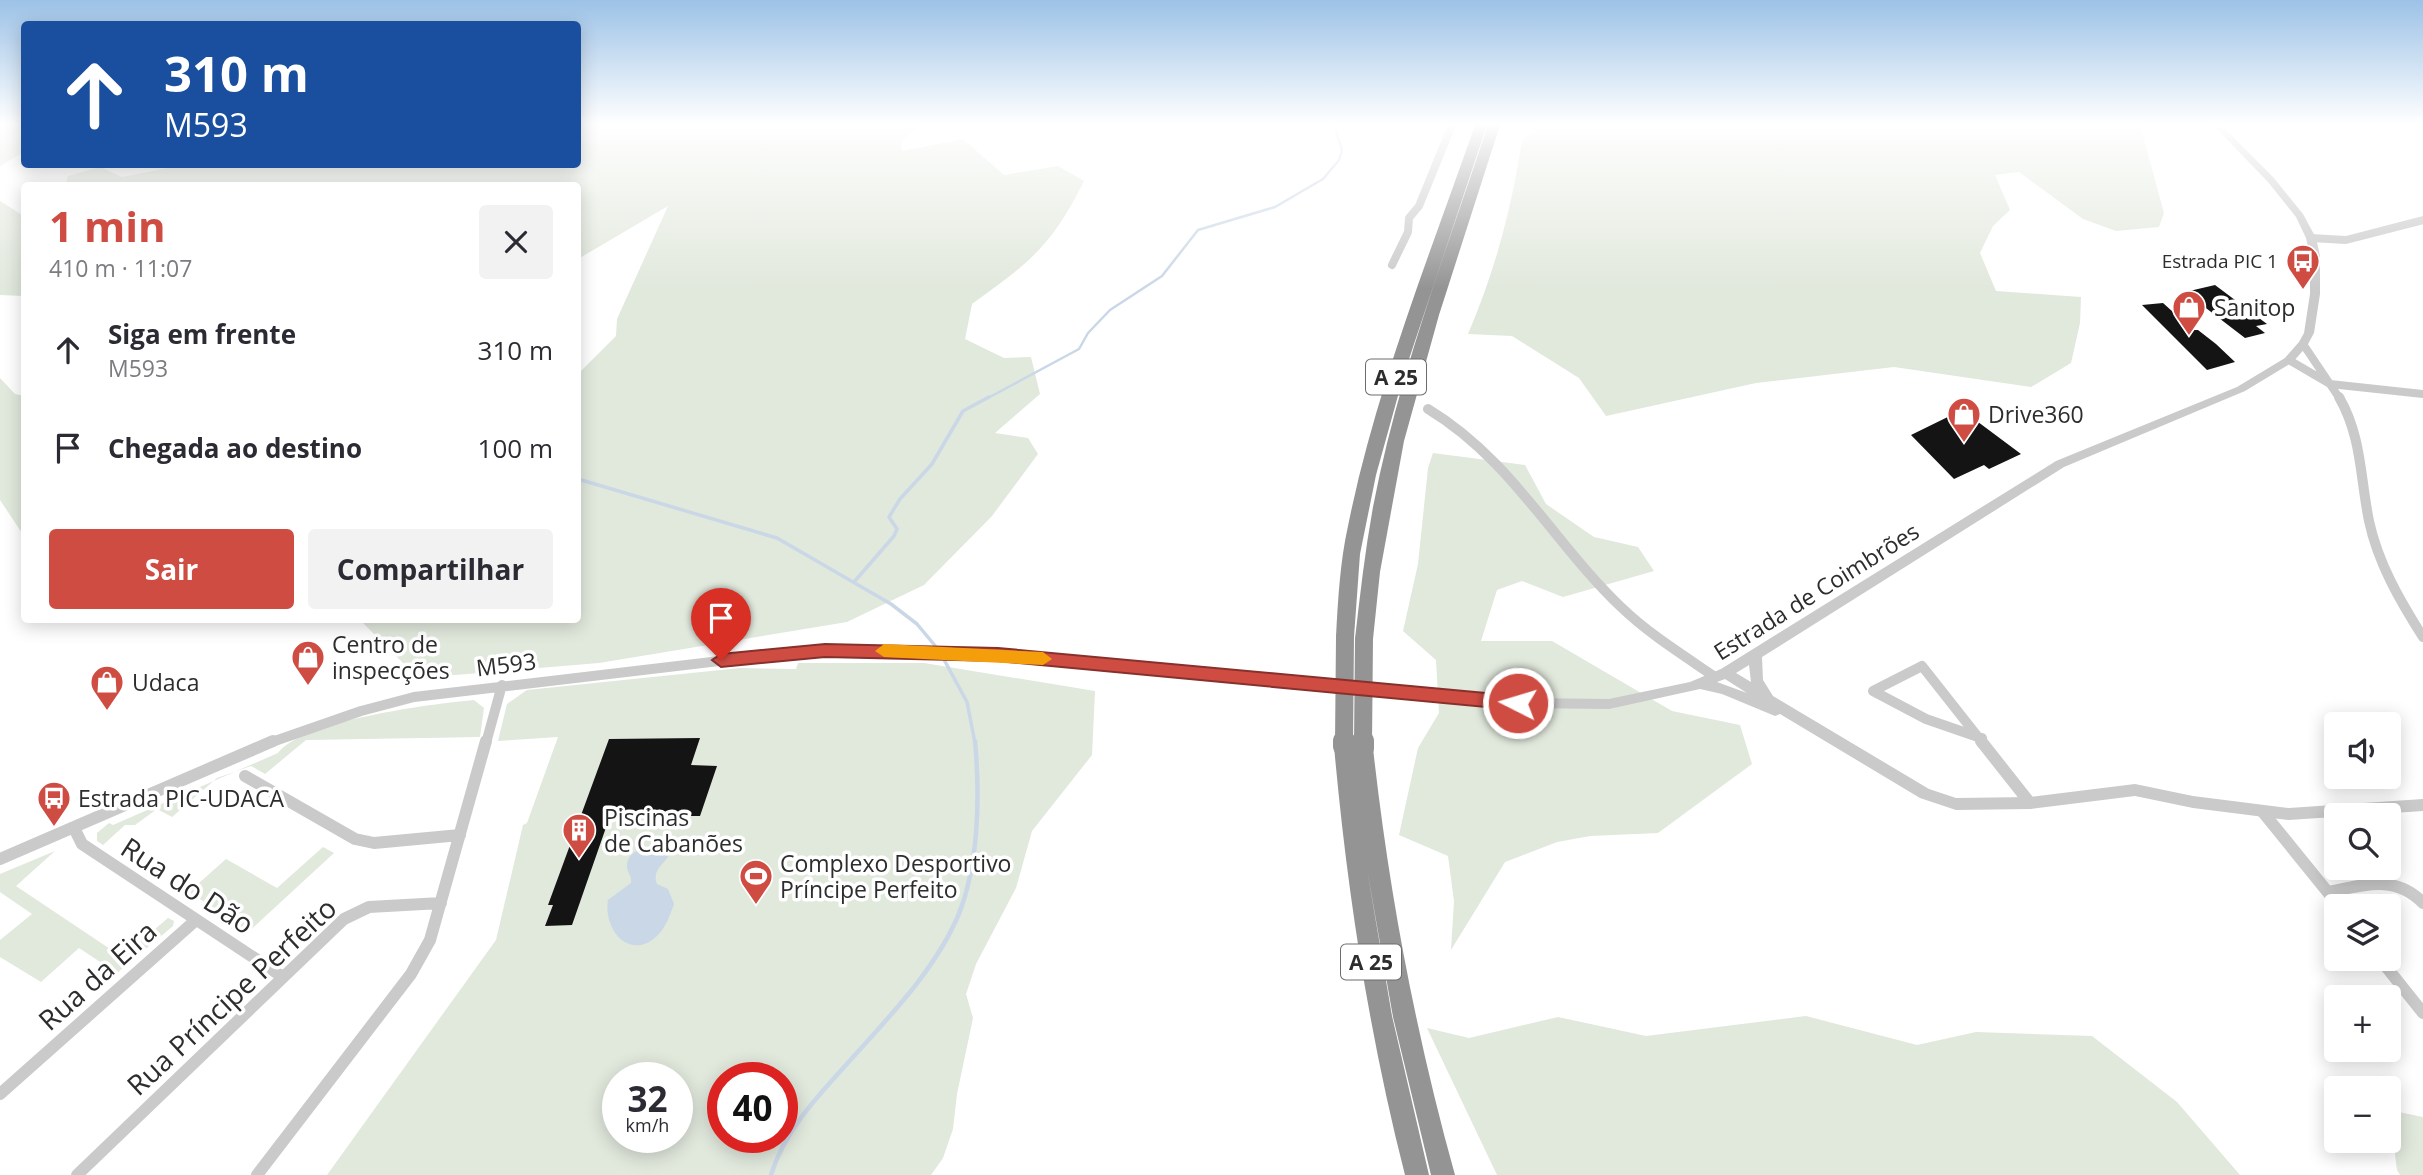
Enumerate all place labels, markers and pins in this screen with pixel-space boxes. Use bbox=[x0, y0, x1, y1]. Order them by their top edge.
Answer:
bus stop icon: Estrada PIC 1 bbox=[2284, 242, 2322, 291]
place label: Estrada PIC 1 bbox=[2162, 248, 2278, 274]
shop icon: Sanitop bbox=[2170, 288, 2208, 337]
place label: Sanitop bbox=[2214, 291, 2295, 323]
shop icon: Drive360 bbox=[1945, 395, 1983, 444]
place label: Drive360 bbox=[1988, 398, 2084, 430]
pin bbox=[691, 588, 751, 660]
place label: Centro de inspecções bbox=[332, 628, 450, 686]
shop icon: Centro de inspecções bbox=[289, 638, 327, 687]
shop icon: Udaca bbox=[88, 663, 126, 712]
place label: Udaca bbox=[132, 666, 199, 698]
bus stop icon: Estrada PIC-UDACA bbox=[35, 779, 73, 828]
place label: Estrada PIC-UDACA bbox=[78, 782, 285, 814]
place label: Piscinas de Cabanões bbox=[604, 801, 743, 859]
building icon: Piscinas de Cabanões bbox=[560, 811, 598, 860]
place label: Complexo Desportivo Príncipe Perfeito bbox=[780, 847, 1011, 905]
sports icon: Complexo Desportivo Príncipe Perfeito bbox=[737, 857, 775, 906]

